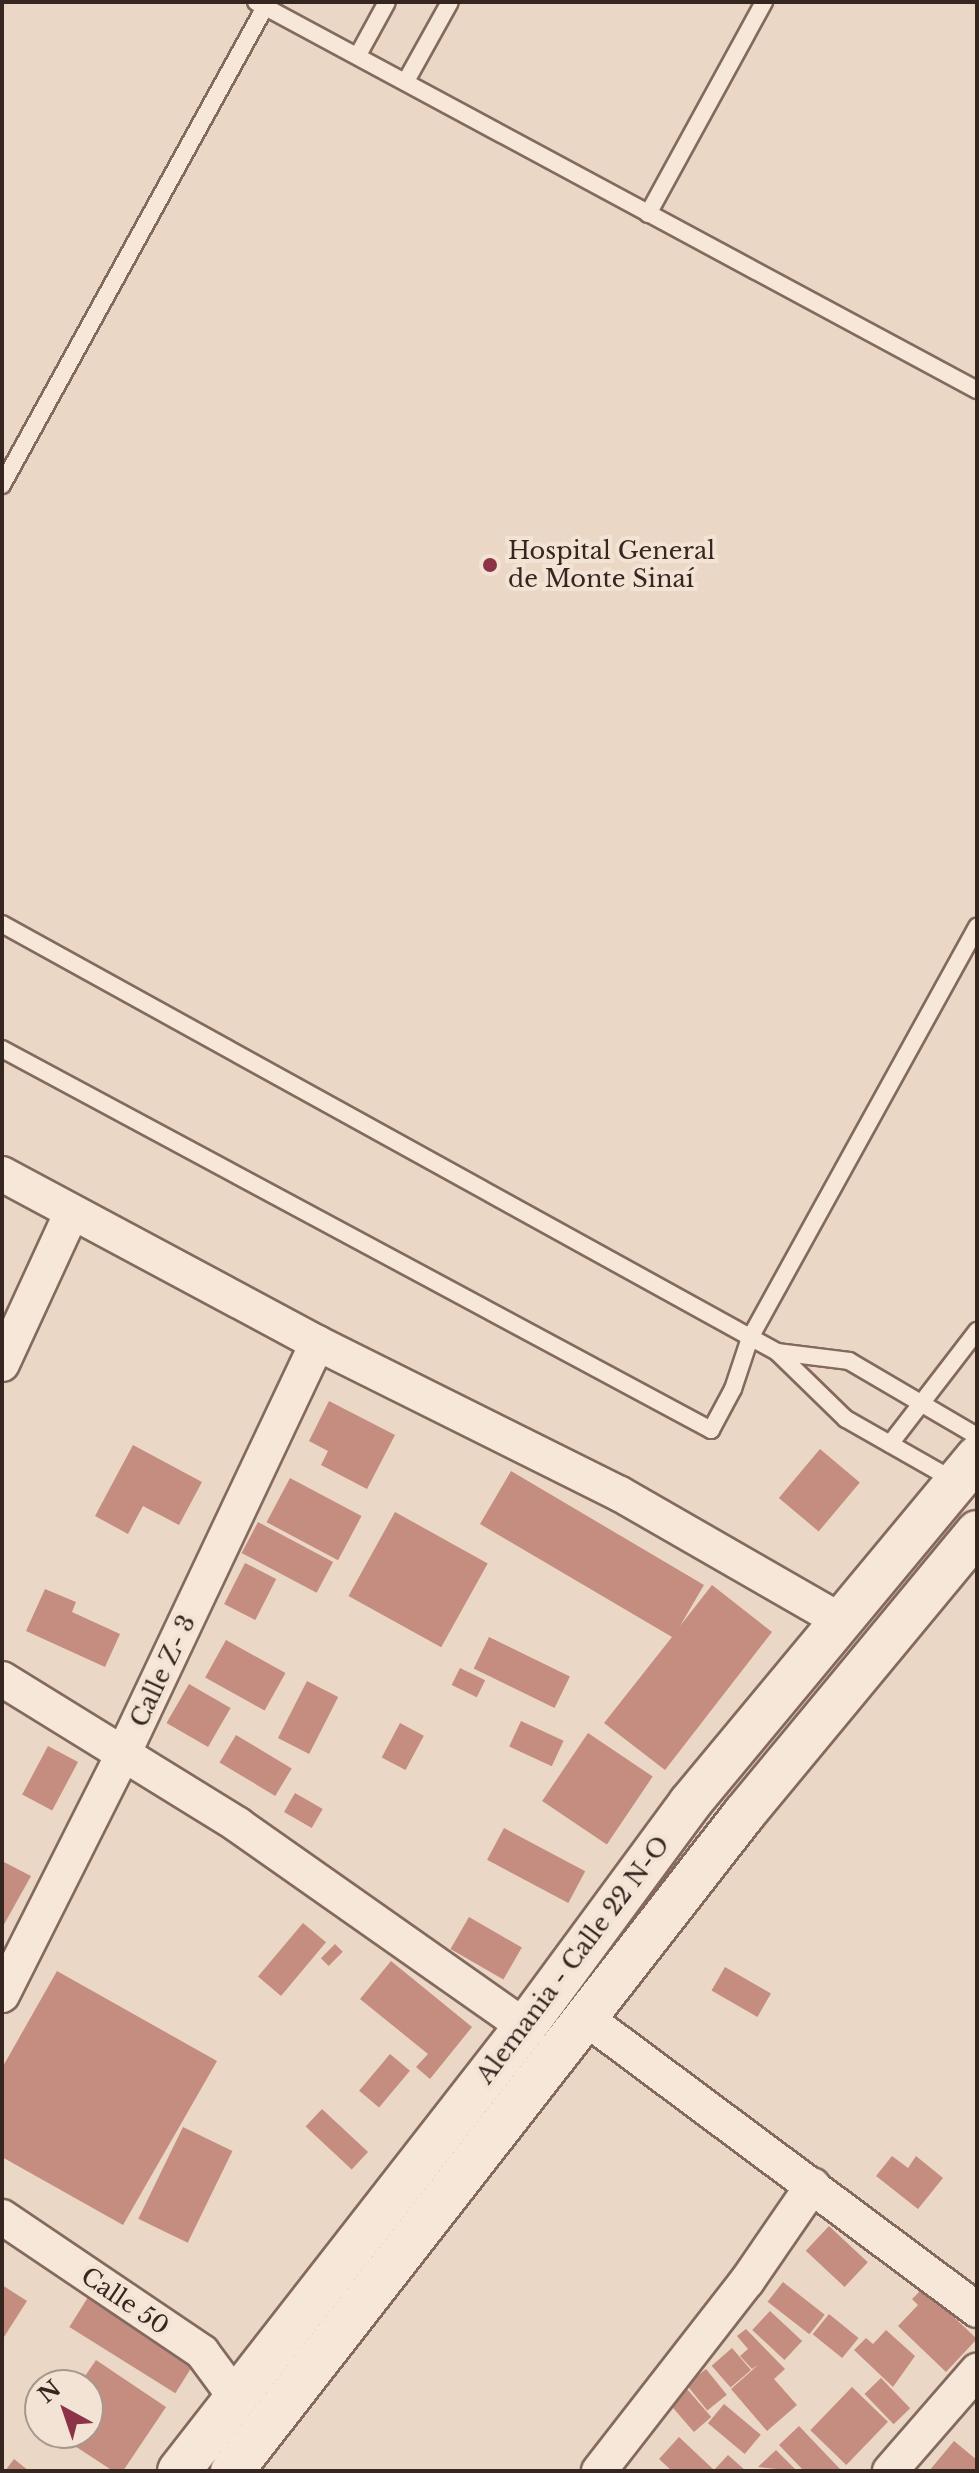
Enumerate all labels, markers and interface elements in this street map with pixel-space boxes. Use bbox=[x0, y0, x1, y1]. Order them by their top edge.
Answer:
place label: Hospital General de Monte Sinaí bbox=[508, 537, 715, 593]
marker: Hospital General de Monte Sinaí bbox=[479, 554, 501, 576]
street label: Calle Z- 3 bbox=[125, 1611, 201, 1731]
street label: Alemania - Calle 22 N-O bbox=[470, 1831, 676, 2089]
street label: Calle 50 bbox=[76, 2261, 174, 2341]
north arrow bbox=[24, 2369, 104, 2449]
text: N bbox=[33, 2375, 66, 2409]

